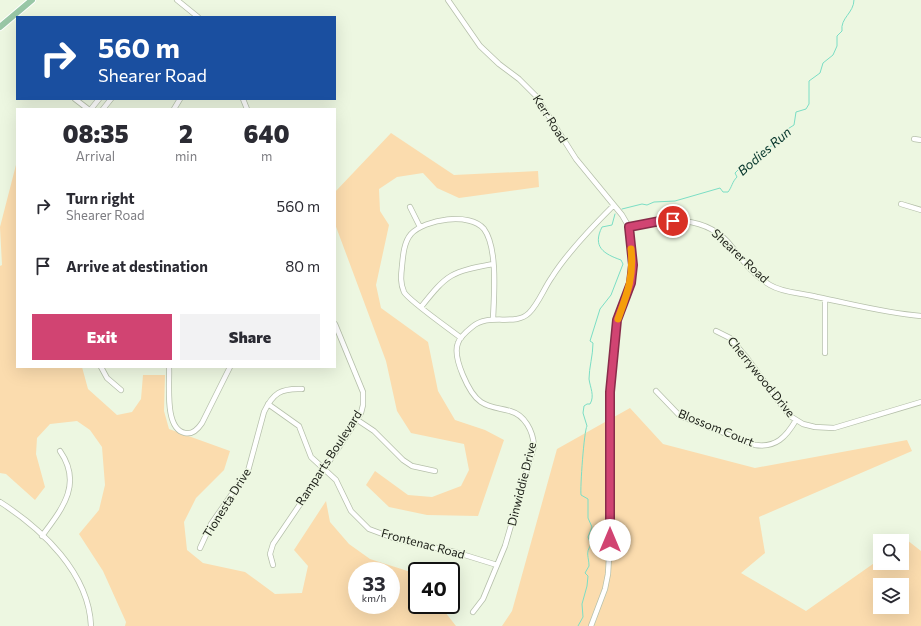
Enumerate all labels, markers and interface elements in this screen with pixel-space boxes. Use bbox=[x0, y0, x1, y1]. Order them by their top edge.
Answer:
text: 560 m bbox=[98, 30, 180, 64]
icon: right bbox=[32, 32, 84, 84]
text: Shearer Road bbox=[98, 64, 207, 86]
street label: Kerr Road bbox=[531, 92, 571, 145]
text: 08:35 bbox=[62, 119, 129, 148]
text: 2 bbox=[179, 119, 193, 148]
text: 640 bbox=[244, 119, 290, 148]
water label: Bodies Run bbox=[734, 123, 794, 179]
text: Arrival bbox=[76, 148, 115, 164]
text: min bbox=[175, 148, 197, 164]
text: m bbox=[261, 148, 272, 164]
text: Turn right bbox=[66, 189, 135, 207]
icon: right bbox=[32, 195, 54, 217]
text: 560 m bbox=[277, 197, 320, 215]
pin bbox=[656, 204, 690, 238]
text: Shearer Road bbox=[66, 207, 145, 223]
icon: arrive bbox=[662, 210, 684, 232]
street label: Shearer Road bbox=[709, 225, 772, 285]
icon: arrive bbox=[32, 255, 54, 277]
text: Arrive at destination bbox=[66, 257, 208, 275]
text: 80 m bbox=[285, 257, 320, 275]
button: Exit bbox=[32, 314, 172, 360]
button: Share bbox=[180, 314, 320, 360]
street label: Cherrywood Drive bbox=[725, 333, 798, 419]
street label: Blossom Court bbox=[676, 406, 756, 449]
street label: Ramparts Boulevard bbox=[292, 407, 364, 508]
street label: Dinwiddie Drive bbox=[504, 440, 538, 527]
street label: Tionesta Drive bbox=[199, 465, 253, 540]
position arrow bbox=[589, 519, 631, 561]
street label: Frontenac Road bbox=[380, 525, 467, 561]
map controls bbox=[873, 534, 909, 614]
button: search bbox=[873, 534, 909, 570]
speed limit sign: 40 bbox=[408, 562, 460, 614]
text: 33 bbox=[362, 571, 386, 595]
button: layers bbox=[873, 578, 909, 614]
text: km/h bbox=[362, 592, 386, 604]

